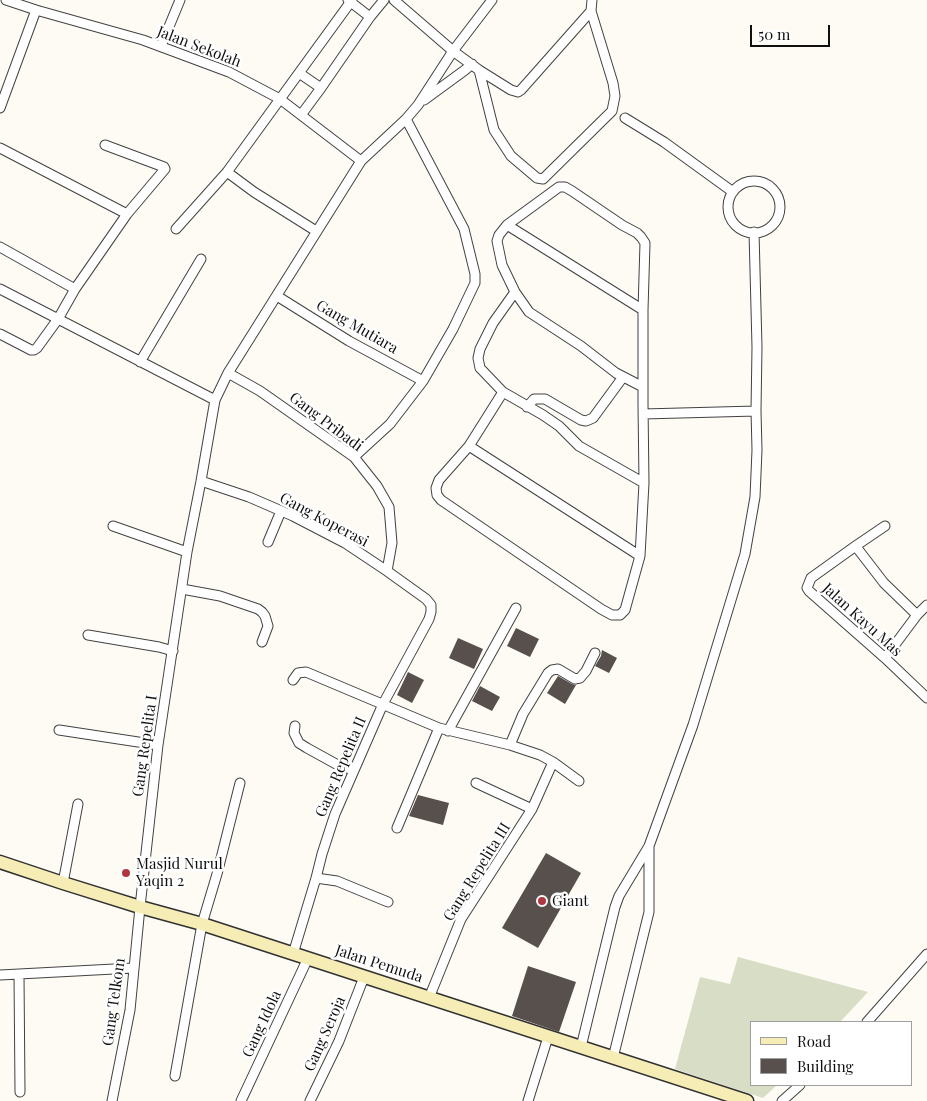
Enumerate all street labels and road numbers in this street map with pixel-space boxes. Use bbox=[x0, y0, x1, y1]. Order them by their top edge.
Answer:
street label: Jalan Sekolah bbox=[154, 23, 244, 71]
street label: Gang Mutiara bbox=[313, 296, 401, 358]
street label: Gang Pribadi bbox=[286, 389, 366, 455]
street label: Gang Koperasi bbox=[277, 489, 371, 551]
street label: Jalan Kayu Mas bbox=[819, 580, 905, 660]
street label: Gang Repelita I bbox=[129, 694, 161, 798]
street label: Gang Repelita II bbox=[312, 714, 370, 820]
street label: Gang Repelita III bbox=[440, 820, 514, 924]
street label: Jalan Pemuda bbox=[333, 941, 425, 987]
street label: Gang Telkom bbox=[99, 957, 129, 1047]
street label: Gang Idola bbox=[239, 988, 285, 1060]
street label: Gang Seroja bbox=[300, 994, 350, 1074]

